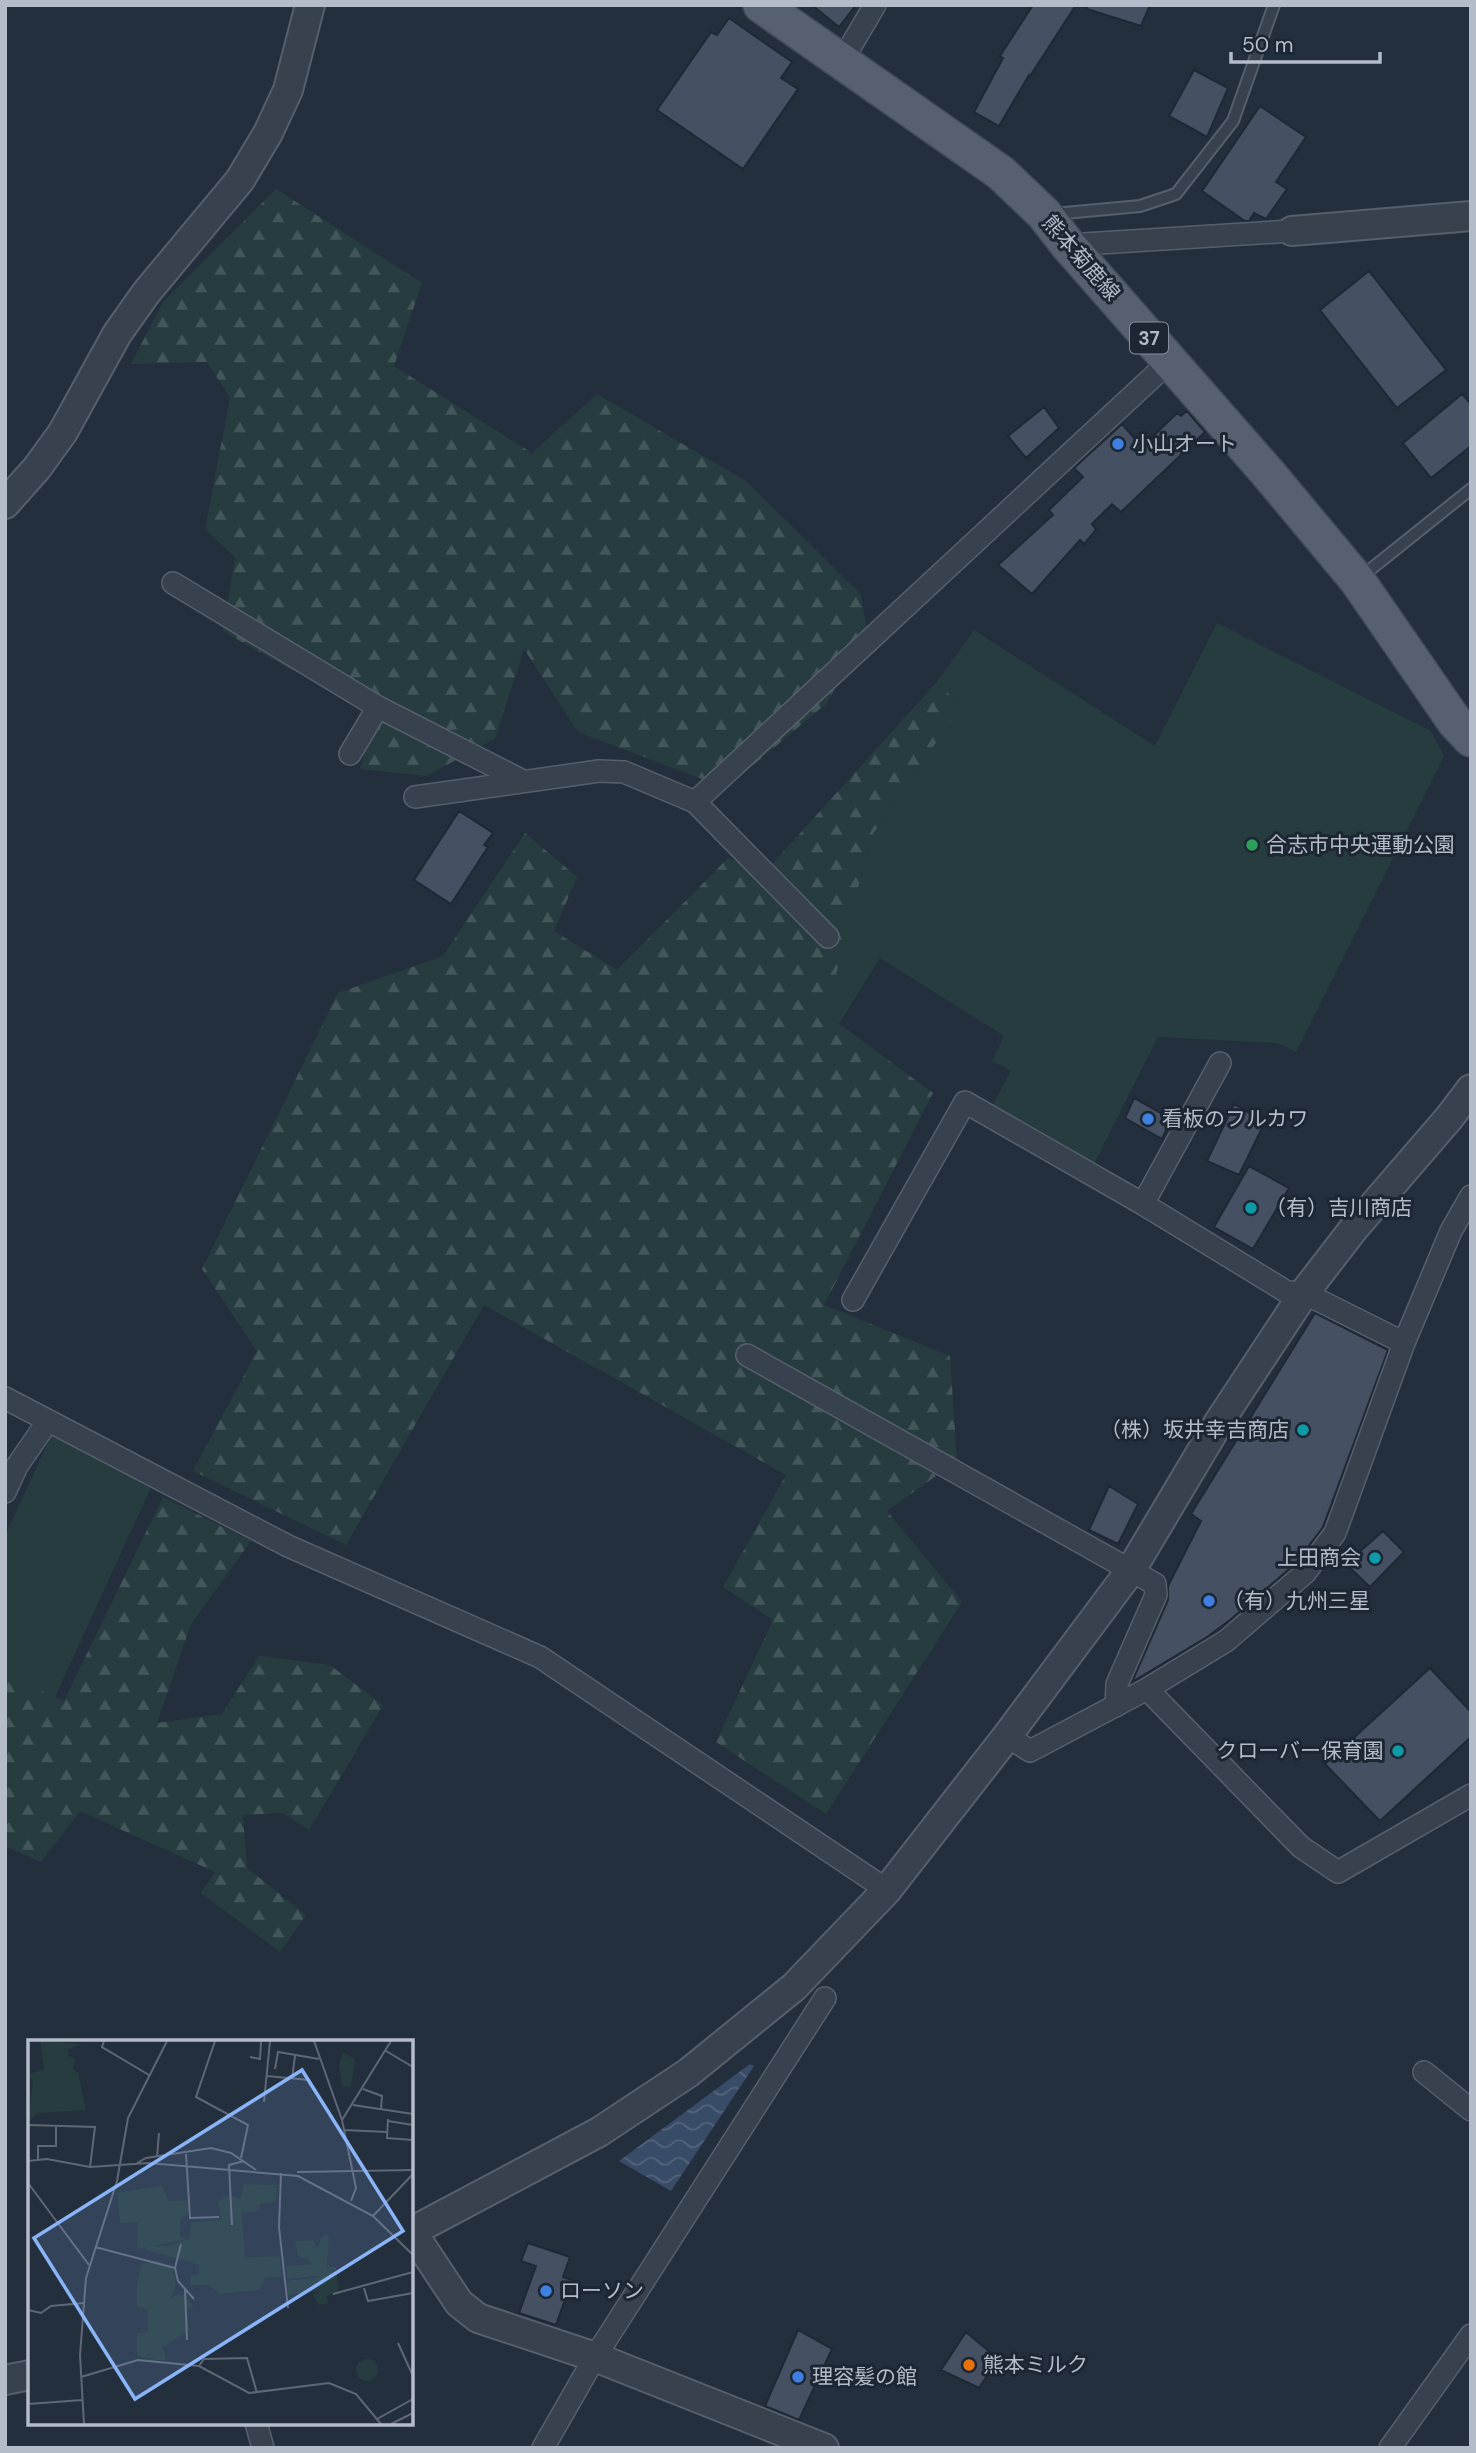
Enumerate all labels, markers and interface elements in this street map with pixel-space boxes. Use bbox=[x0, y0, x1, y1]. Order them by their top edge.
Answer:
scale bar bbox=[1231, 21, 1380, 65]
text: 50 m bbox=[1242, 31, 1293, 59]
street label: 熊本菊鹿線 bbox=[1036, 209, 1126, 307]
road number: 37 bbox=[1130, 322, 1168, 354]
place label: 小山オート bbox=[1132, 430, 1237, 458]
marker: 小山オート bbox=[1110, 436, 1126, 452]
place label: 合志市中央運動公園 bbox=[1266, 831, 1455, 859]
marker: 合志市中央運動公園 bbox=[1244, 837, 1260, 853]
place label: 看板のフルカワ bbox=[1162, 1105, 1308, 1133]
marker: 看板のフルカワ bbox=[1140, 1111, 1156, 1127]
place label: （有）吉川商店 bbox=[1265, 1194, 1412, 1222]
marker: （有）吉川商店 bbox=[1243, 1200, 1259, 1216]
place label: （株）坂井幸吉商店 bbox=[1100, 1416, 1289, 1444]
marker: （株）坂井幸吉商店 bbox=[1295, 1422, 1311, 1438]
place label: 上田商会 bbox=[1277, 1544, 1361, 1572]
marker: 上田商会 bbox=[1367, 1550, 1383, 1566]
place label: （有）九州三星 bbox=[1223, 1587, 1370, 1615]
marker: （有）九州三星 bbox=[1201, 1593, 1217, 1609]
place label: クローバー保育園 bbox=[1216, 1737, 1384, 1765]
marker: クローバー保育園 bbox=[1390, 1743, 1406, 1759]
inset map bbox=[28, 2040, 413, 2425]
place label: ローソン bbox=[560, 2277, 644, 2305]
marker: ローソン bbox=[538, 2283, 554, 2299]
place label: 熊本ミルク bbox=[983, 2351, 1088, 2379]
marker: 熊本ミルク bbox=[961, 2357, 977, 2373]
place label: 理容髪の館 bbox=[812, 2363, 917, 2391]
marker: 理容髪の館 bbox=[790, 2369, 806, 2385]

